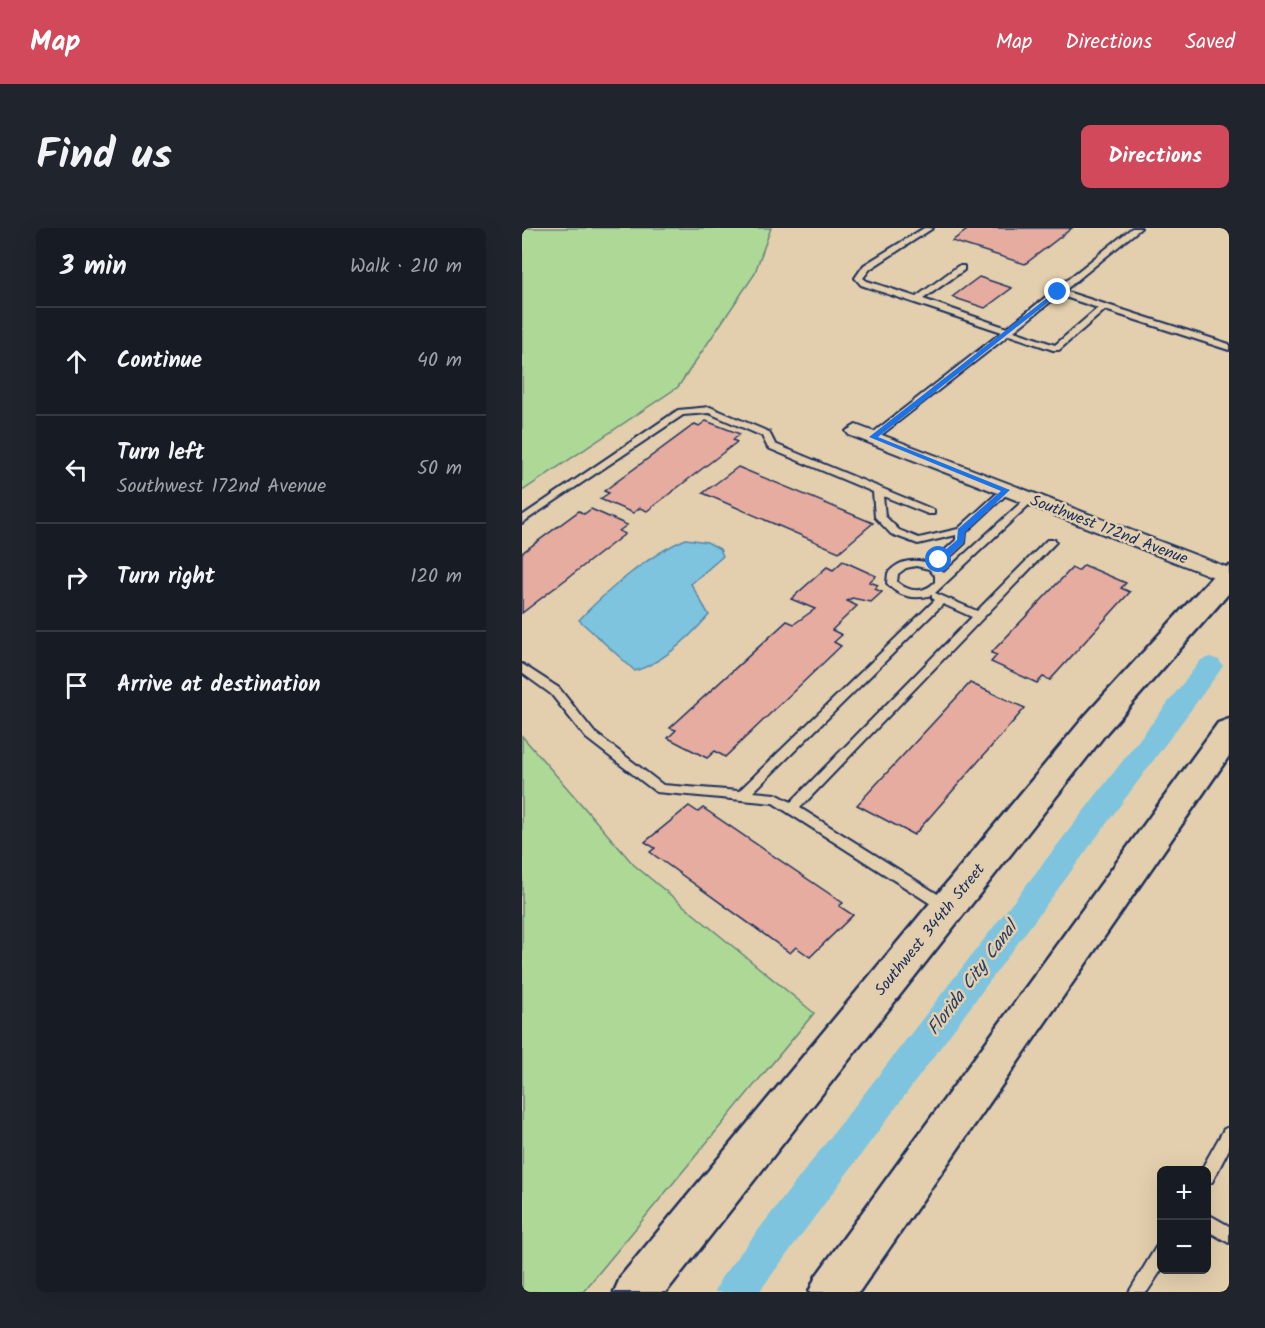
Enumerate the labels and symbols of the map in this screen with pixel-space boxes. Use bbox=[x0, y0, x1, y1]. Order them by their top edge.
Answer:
route end bbox=[1044, 278, 1070, 304]
street label: Southwest 172nd Avenue bbox=[1026, 488, 1192, 572]
route start bbox=[925, 546, 951, 572]
street label: Southwest 344th Street bbox=[869, 858, 992, 1002]
water label: Florida City Canal bbox=[920, 913, 1028, 1042]

